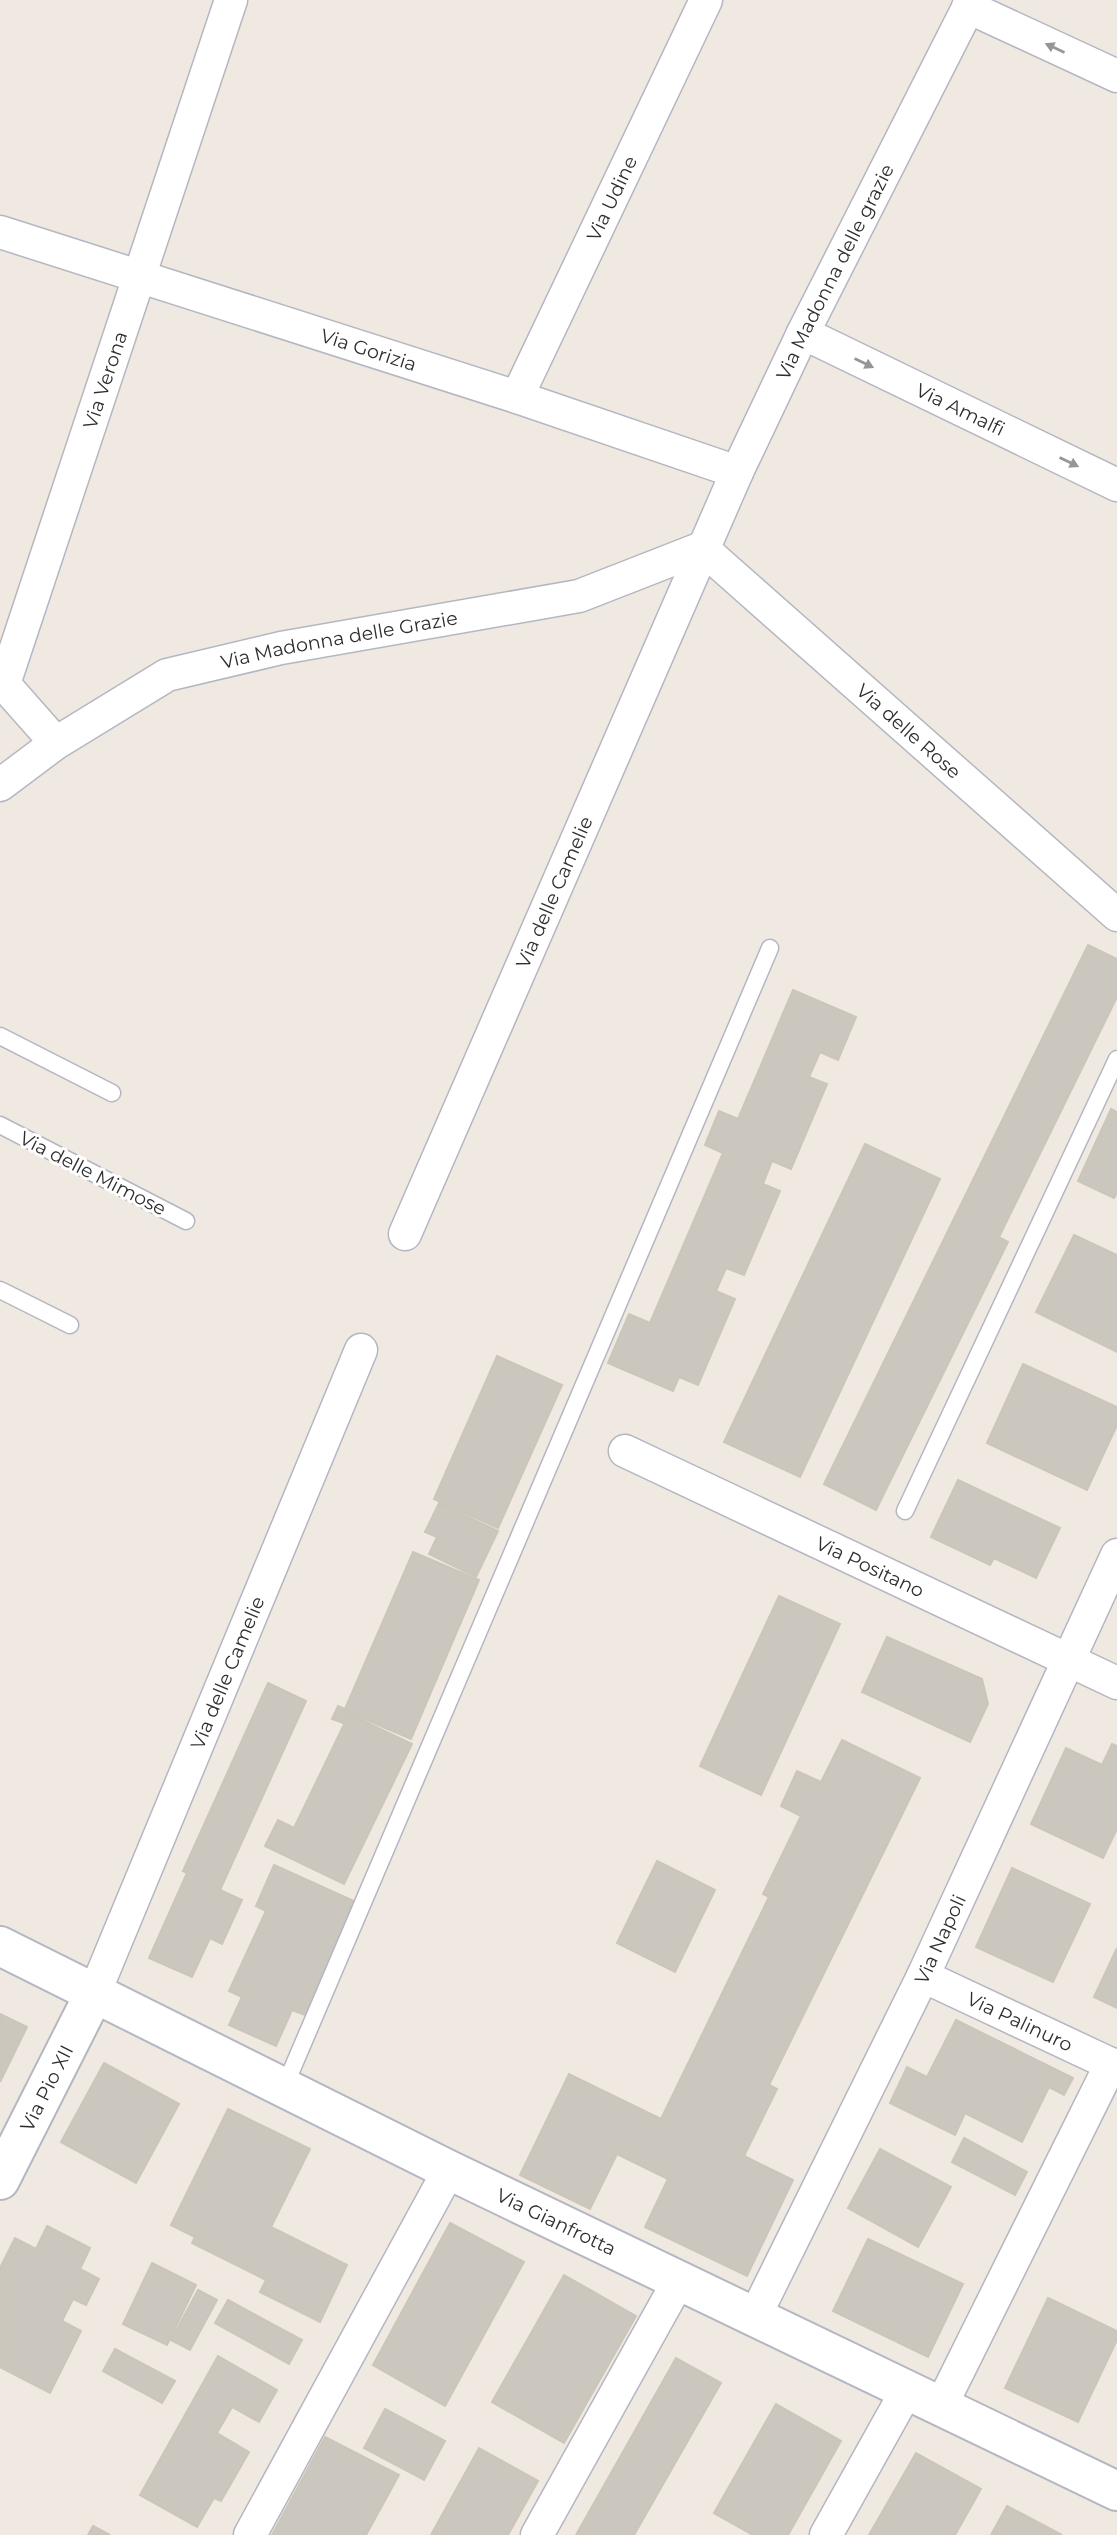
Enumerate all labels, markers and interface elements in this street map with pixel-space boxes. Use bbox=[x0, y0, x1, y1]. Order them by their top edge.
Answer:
one-way arrow bbox=[1045, 42, 1065, 54]
street label: Via Udine bbox=[582, 152, 642, 245]
street label: Via Madonna delle grazie bbox=[771, 160, 899, 384]
street label: Via Gorizia bbox=[318, 324, 419, 376]
street label: Via Verona bbox=[79, 328, 132, 432]
one-way arrow bbox=[854, 357, 874, 369]
street label: Via Amalfi bbox=[912, 378, 1008, 441]
one-way arrow bbox=[1059, 456, 1079, 467]
street label: Via Madonna delle Grazie bbox=[219, 606, 459, 674]
street label: Via delle Rose bbox=[851, 679, 965, 783]
street label: Via delle Camelie bbox=[511, 813, 598, 972]
street label: Via delle Mimose bbox=[16, 1127, 170, 1220]
street label: Via Positano bbox=[812, 1532, 928, 1602]
street label: Via delle Camelie bbox=[186, 1593, 270, 1753]
street label: Via Napoli bbox=[910, 1891, 971, 1988]
street label: Via Palinuro bbox=[963, 1987, 1076, 2057]
street label: Via Pio XII bbox=[16, 2041, 78, 2135]
street label: Via Gianfrotta bbox=[493, 2184, 620, 2261]

